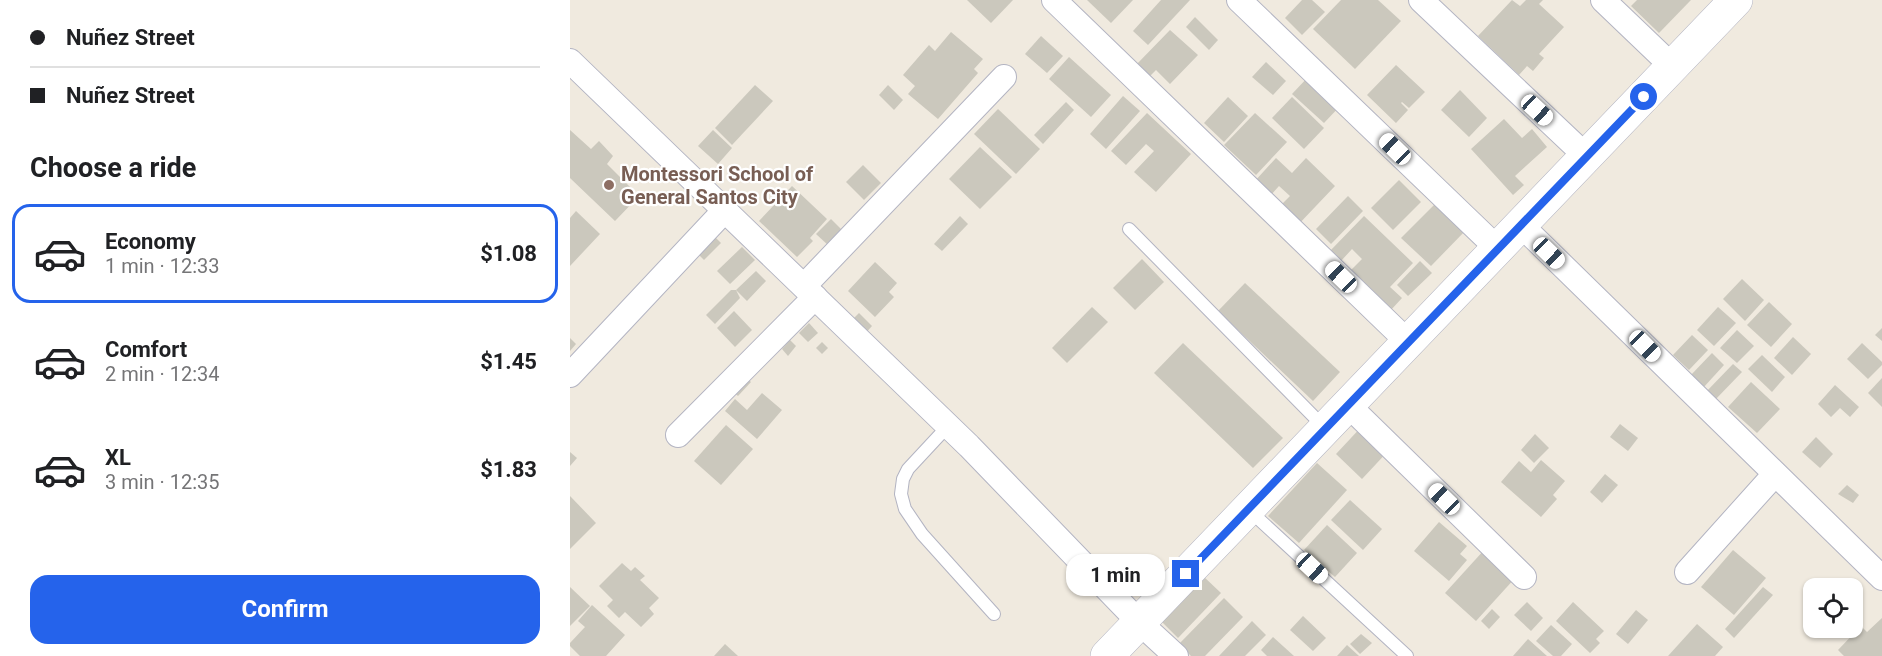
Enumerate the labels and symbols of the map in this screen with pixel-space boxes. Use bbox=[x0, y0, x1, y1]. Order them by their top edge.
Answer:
route start bbox=[1630, 83, 1657, 110]
car bbox=[1518, 91, 1556, 129]
car bbox=[1376, 130, 1414, 168]
place label: Montessori School of General Santos City bbox=[621, 162, 814, 209]
marker: Montessori School of General Santos City bbox=[602, 178, 616, 192]
car bbox=[1530, 234, 1568, 272]
car bbox=[1322, 258, 1360, 296]
car bbox=[1626, 327, 1664, 365]
car bbox=[1425, 480, 1463, 518]
car bbox=[1293, 549, 1331, 587]
callout: 1 min bbox=[1066, 553, 1165, 595]
route end bbox=[1172, 560, 1199, 587]

